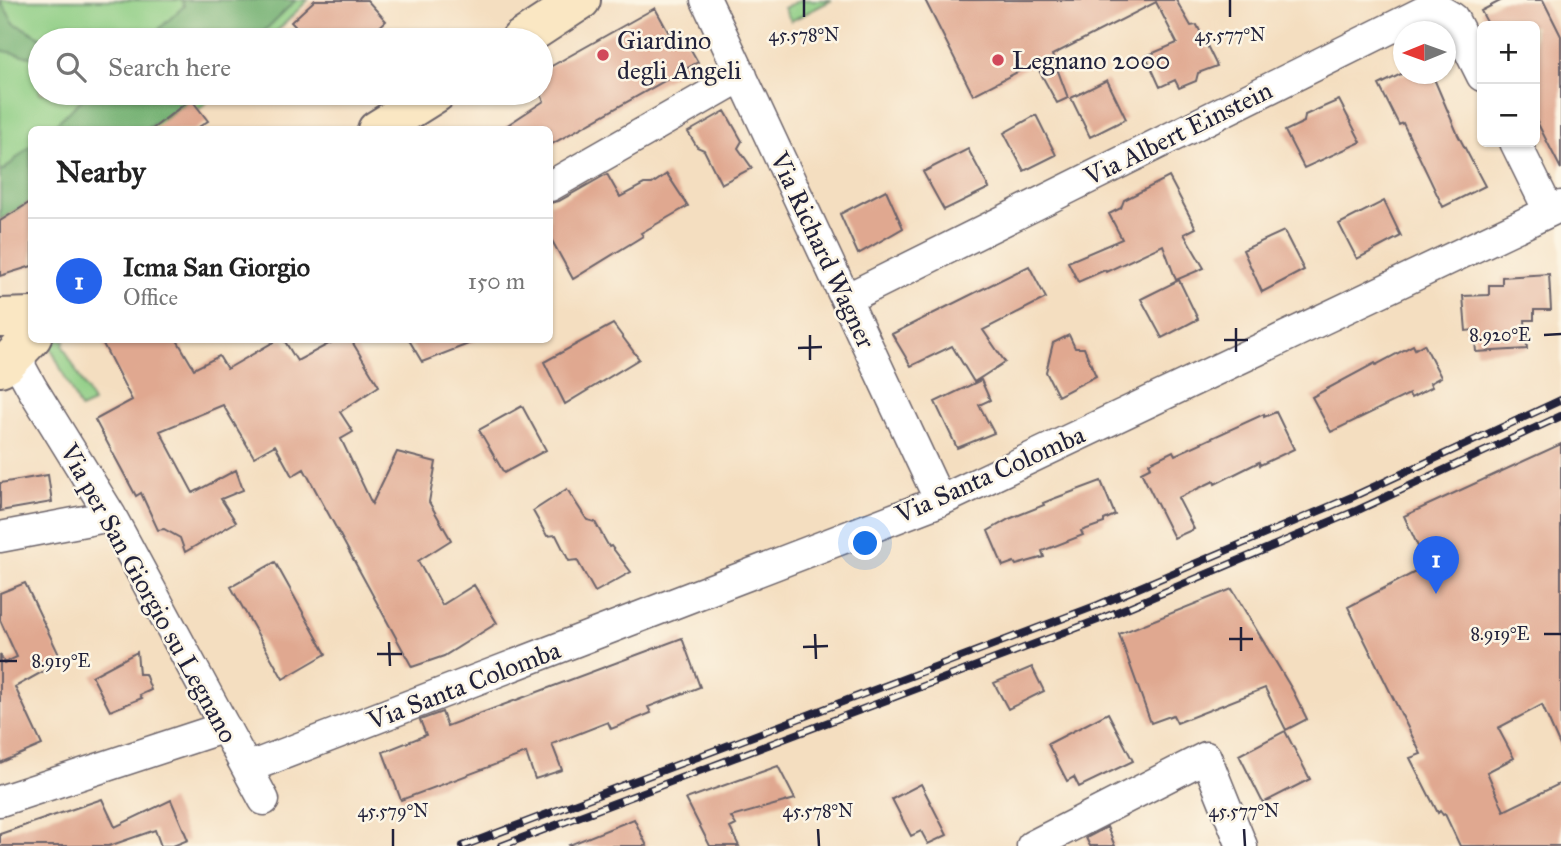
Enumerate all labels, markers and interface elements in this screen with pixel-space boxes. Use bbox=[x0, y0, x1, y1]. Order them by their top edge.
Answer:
north arrow bbox=[1393, 21, 1456, 84]
map controls bbox=[1477, 21, 1540, 147]
button: + bbox=[1477, 21, 1540, 84]
place label: Giardino degli Angeli bbox=[617, 24, 742, 86]
text: 45.578°N bbox=[769, 24, 839, 46]
text: 45.577°N bbox=[1195, 24, 1265, 46]
search box bbox=[28, 28, 553, 105]
place label: Legnano 2000 bbox=[1012, 44, 1170, 76]
marker: Giardino degli Angeli bbox=[595, 47, 611, 63]
icon: search bbox=[52, 48, 90, 86]
text: Search here bbox=[108, 51, 231, 83]
marker: Legnano 2000 bbox=[990, 52, 1006, 68]
street label: Via Albert Einstein bbox=[1078, 74, 1277, 193]
button: − bbox=[1477, 84, 1540, 147]
street label: Via Richard Wagner bbox=[763, 146, 883, 354]
text: Nearby bbox=[56, 154, 146, 190]
text: Icma San Giorgio bbox=[123, 251, 310, 283]
text: 1 bbox=[74, 267, 84, 295]
text: 150 m bbox=[468, 267, 525, 295]
text: Office bbox=[123, 283, 178, 311]
text: 8.920°E bbox=[1469, 324, 1531, 346]
street label: Via Santa Colomba bbox=[889, 418, 1090, 530]
street label: Via per San Giorgio su Legnano bbox=[53, 437, 245, 748]
your location bbox=[848, 526, 882, 560]
pin: 1 bbox=[1413, 536, 1459, 594]
text: 8.919°E bbox=[1471, 623, 1530, 645]
street label: Via Santa Colomba bbox=[362, 634, 565, 737]
text: 8.919°E bbox=[32, 650, 91, 672]
text: 45.579°N bbox=[358, 800, 428, 822]
text: 45.578°N bbox=[783, 800, 853, 822]
text: 45.577°N bbox=[1209, 800, 1279, 822]

